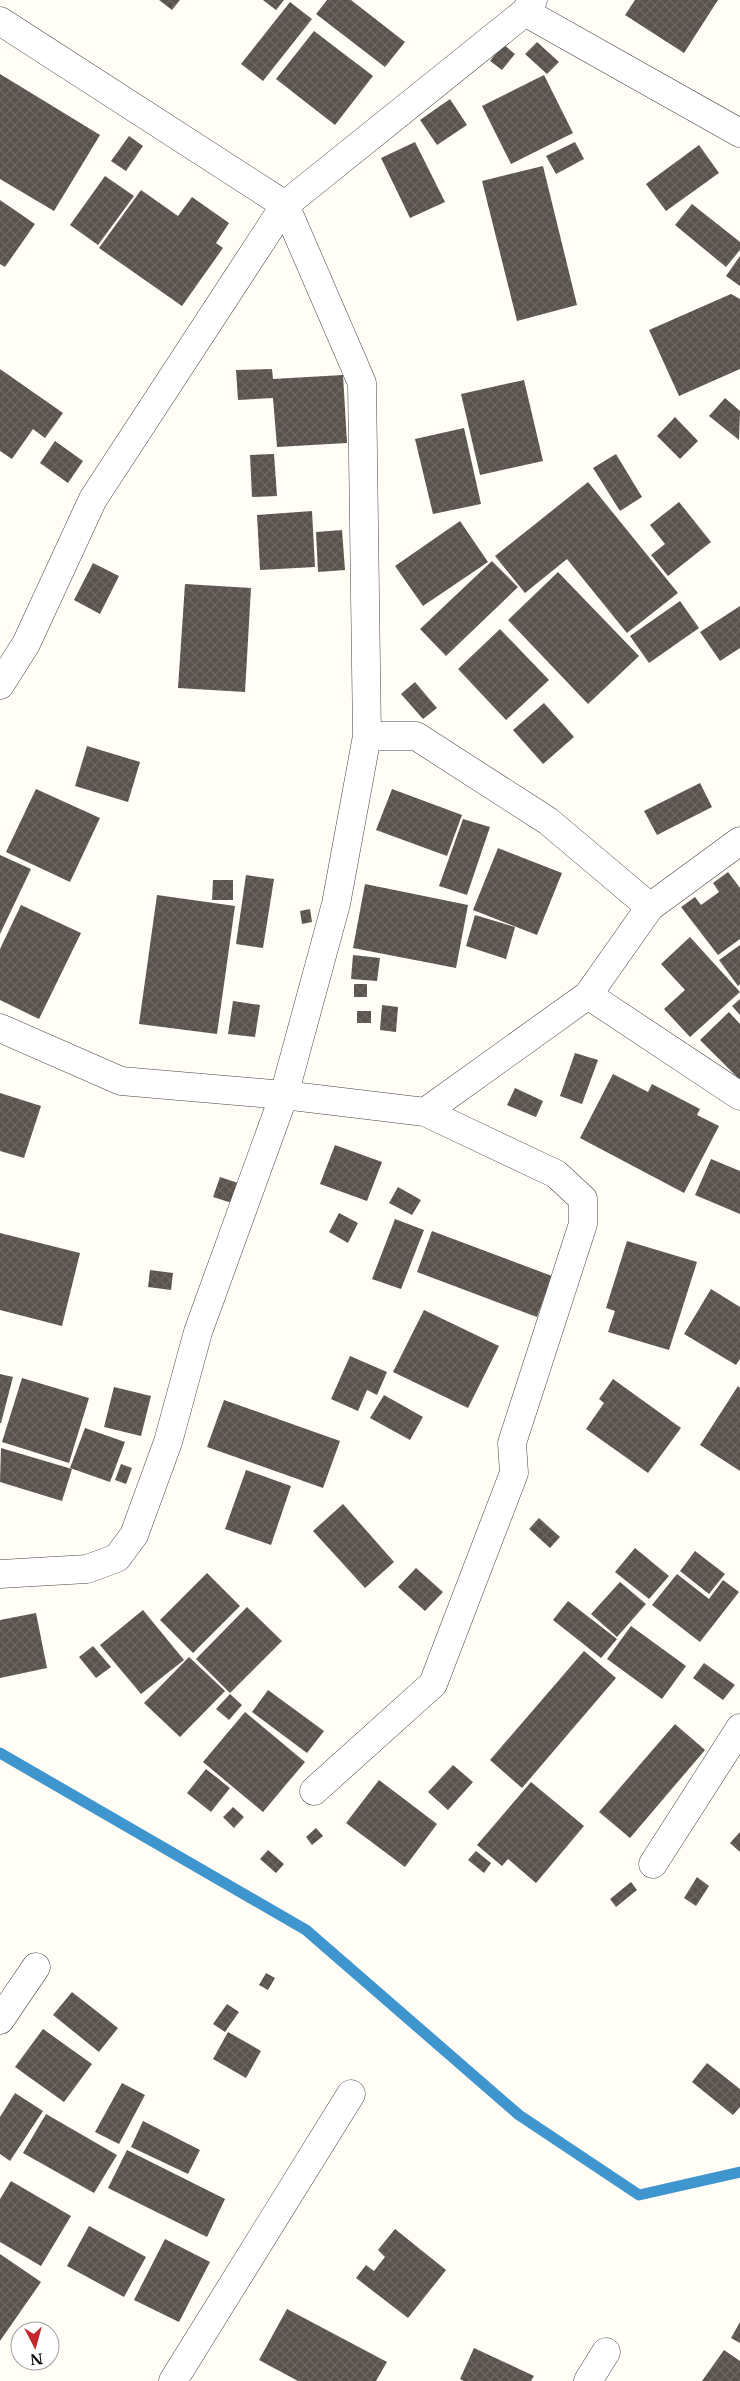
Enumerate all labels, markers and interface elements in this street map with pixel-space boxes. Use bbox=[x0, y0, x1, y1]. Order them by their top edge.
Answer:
north arrow bbox=[10, 2321, 60, 2371]
text: N bbox=[29, 2349, 44, 2369]

